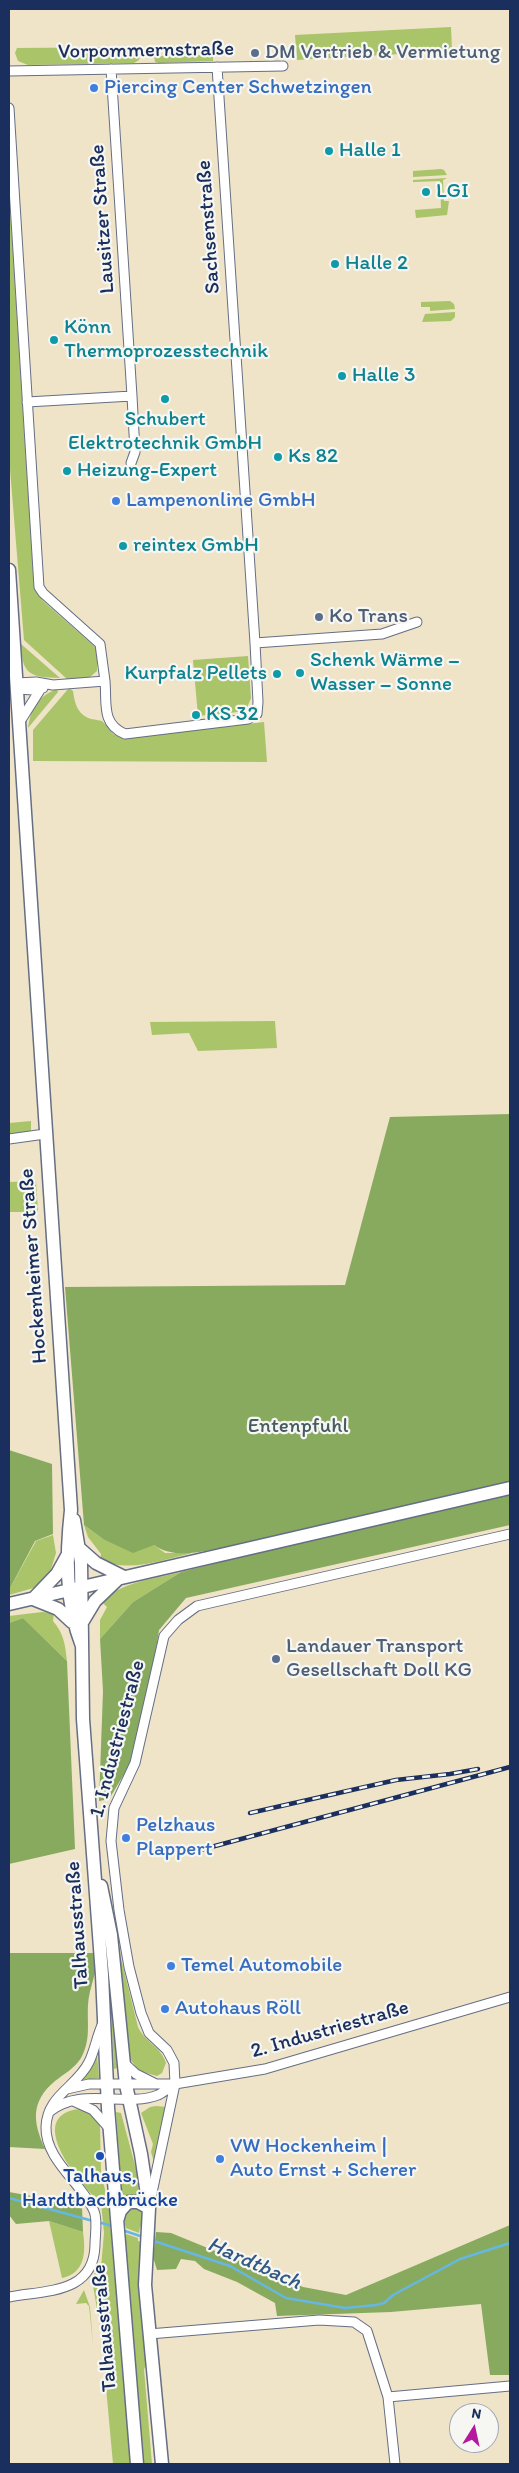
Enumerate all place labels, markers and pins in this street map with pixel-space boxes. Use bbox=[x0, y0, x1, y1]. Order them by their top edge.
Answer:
place label: DM Vertrieb & Vermietung bbox=[265, 40, 500, 66]
marker: DM Vertrieb & Vermietung bbox=[249, 47, 261, 59]
place label: Piercing Center Schwetzingen bbox=[104, 75, 372, 101]
marker: Piercing Center Schwetzingen bbox=[88, 82, 100, 94]
place label: Halle 1 bbox=[339, 138, 401, 164]
marker: Halle 1 bbox=[323, 145, 335, 157]
place label: LGI bbox=[436, 179, 469, 205]
marker: LGI bbox=[420, 186, 432, 198]
place label: Halle 2 bbox=[345, 251, 408, 277]
marker: Halle 2 bbox=[329, 258, 341, 270]
place label: Könn Thermoprozesstechnik bbox=[64, 315, 268, 365]
marker: Könn Thermoprozesstechnik bbox=[48, 334, 60, 346]
place label: Halle 3 bbox=[352, 363, 416, 389]
marker: Halle 3 bbox=[336, 370, 348, 382]
marker: Schubert Elektrotechnik GmbH bbox=[159, 393, 171, 405]
place label: Schubert Elektrotechnik GmbH bbox=[68, 407, 262, 457]
place label: Ks 82 bbox=[288, 444, 338, 470]
marker: Ks 82 bbox=[272, 451, 284, 463]
place label: Heizung-Expert bbox=[77, 458, 217, 484]
marker: Heizung-Expert bbox=[61, 465, 73, 477]
place label: Lampenonline GmbH bbox=[126, 488, 316, 514]
marker: Lampenonline GmbH bbox=[110, 495, 122, 507]
place label: reintex GmbH bbox=[133, 533, 259, 559]
marker: reintex GmbH bbox=[117, 540, 129, 552]
place label: Ko Trans bbox=[329, 604, 408, 630]
marker: Ko Trans bbox=[313, 611, 325, 623]
place label: Schenk Wärme – Wasser – Sonne bbox=[310, 648, 460, 698]
place label: Kurpfalz Pellets bbox=[125, 661, 267, 687]
marker: Schenk Wärme – Wasser – Sonne bbox=[294, 667, 306, 679]
marker: Kurpfalz Pellets bbox=[271, 668, 283, 680]
place label: KS 32 bbox=[206, 702, 258, 728]
marker: KS 32 bbox=[190, 709, 202, 721]
place label: Landauer Transport Gesellschaft Doll KG bbox=[286, 1634, 472, 1684]
marker: Landauer Transport Gesellschaft Doll KG bbox=[270, 1653, 282, 1665]
place label: Pelzhaus Plappert bbox=[136, 1813, 215, 1863]
marker: Pelzhaus Plappert bbox=[120, 1832, 132, 1844]
place label: Temel Automobile bbox=[181, 1953, 342, 1979]
marker: Temel Automobile bbox=[165, 1960, 177, 1972]
place label: Autohaus Röll bbox=[175, 1996, 301, 2022]
marker: Autohaus Röll bbox=[159, 2003, 171, 2015]
place label: VW Hockenheim | Auto Ernst + Scherer bbox=[230, 2134, 416, 2184]
marker: Talhaus, Hardtbachbrücke bbox=[94, 2150, 106, 2162]
marker: VW Hockenheim | Auto Ernst + Scherer bbox=[214, 2153, 226, 2165]
place label: Talhaus, Hardtbachbrücke bbox=[22, 2164, 178, 2214]

